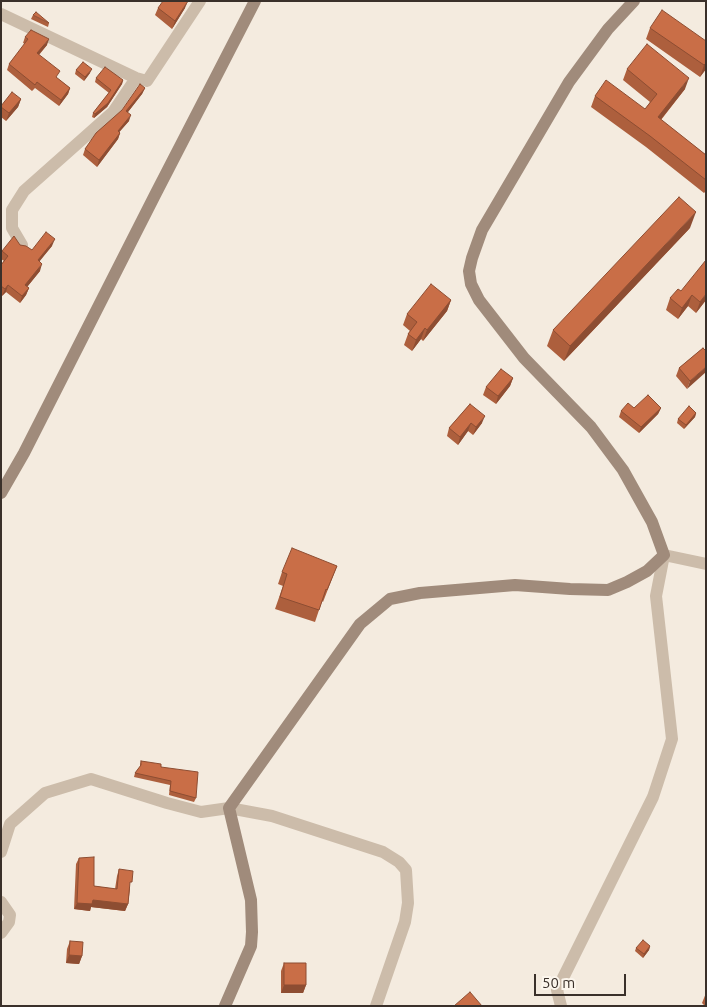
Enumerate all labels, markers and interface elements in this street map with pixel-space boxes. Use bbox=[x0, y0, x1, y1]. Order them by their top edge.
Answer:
scale bar bbox=[537, 964, 630, 996]
text: 50 m bbox=[542, 974, 575, 991]

